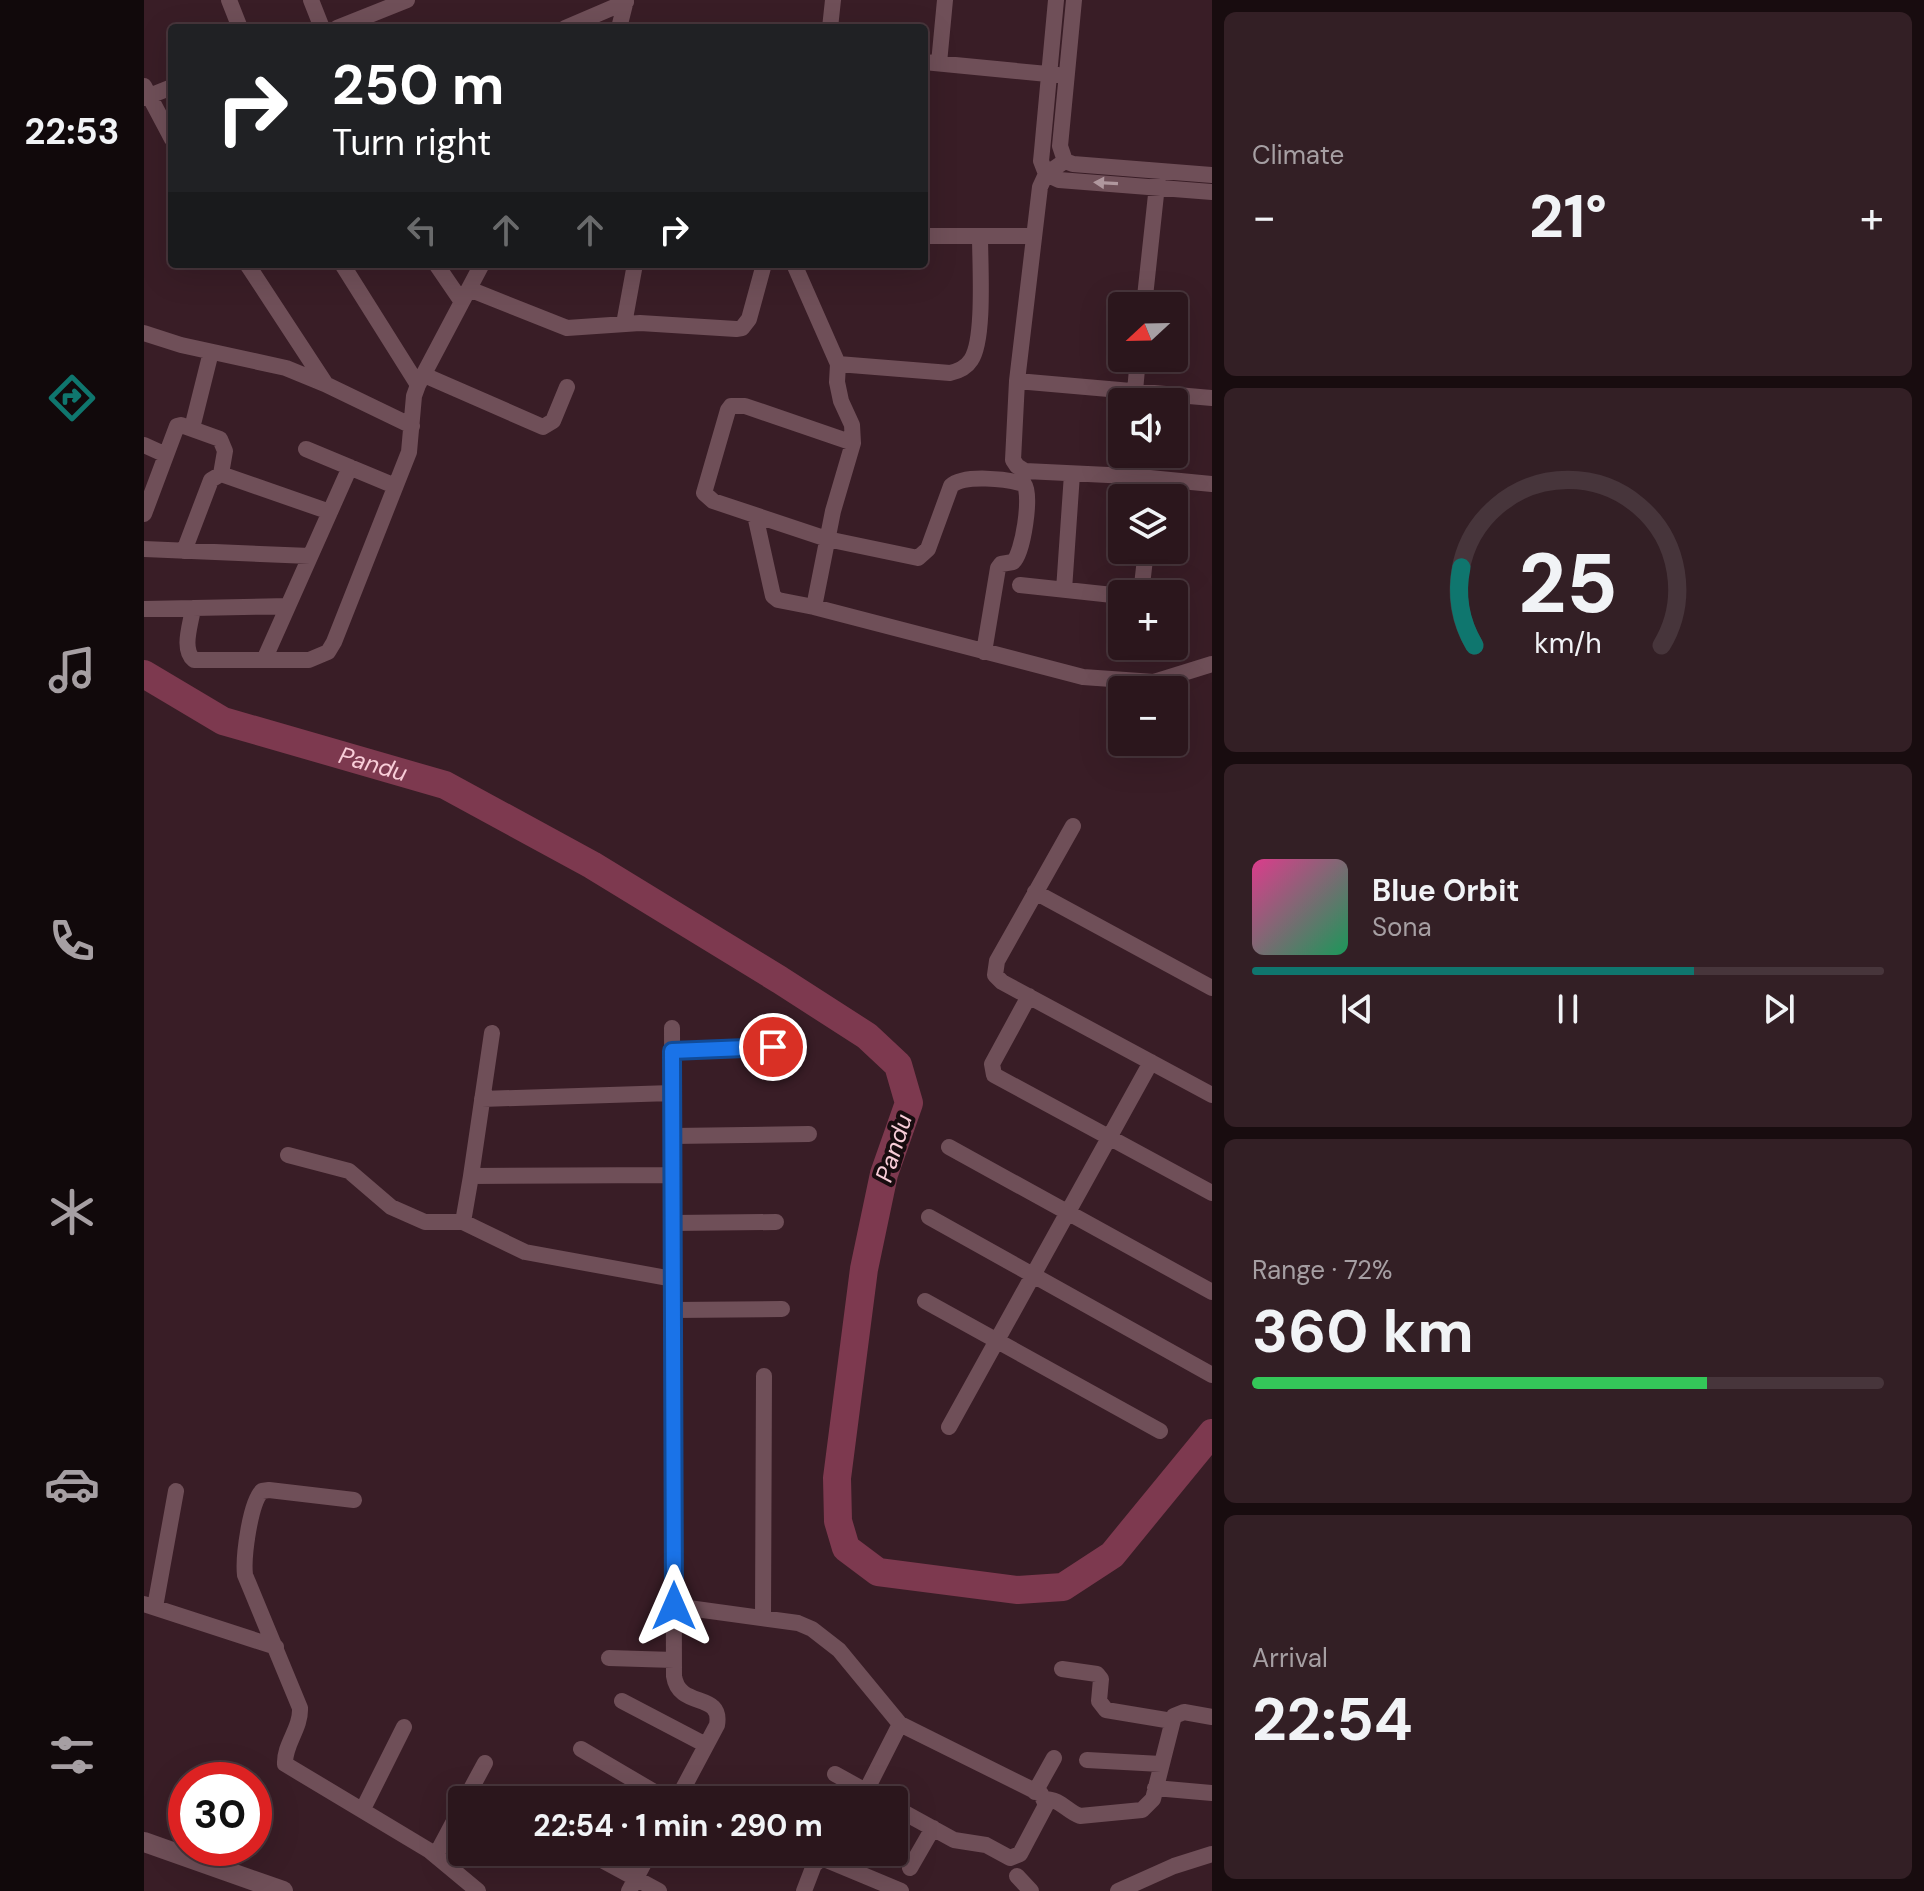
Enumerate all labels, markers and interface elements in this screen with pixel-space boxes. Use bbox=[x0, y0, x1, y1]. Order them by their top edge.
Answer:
text: 250 m bbox=[332, 48, 504, 121]
icon: right bbox=[200, 56, 304, 160]
text: 22:53 bbox=[25, 108, 119, 155]
text: Turn right bbox=[332, 119, 491, 166]
text: Climate bbox=[1252, 138, 1344, 172]
one-way arrow bbox=[1093, 176, 1118, 189]
text: 21° bbox=[1529, 177, 1607, 256]
text: − bbox=[1252, 188, 1276, 246]
text: + bbox=[1860, 188, 1884, 246]
icon: left bbox=[400, 208, 444, 252]
icon: ahead bbox=[484, 208, 528, 252]
icon: ahead bbox=[568, 208, 612, 252]
icon: right bbox=[652, 208, 696, 252]
north arrow bbox=[1108, 292, 1188, 372]
map controls bbox=[1108, 292, 1188, 756]
icon: directions bbox=[44, 370, 100, 426]
button: sound bbox=[1108, 388, 1188, 468]
button: layers bbox=[1108, 484, 1188, 564]
text: 25 bbox=[1518, 528, 1618, 637]
button: + bbox=[1108, 580, 1188, 660]
text: km/h bbox=[1534, 625, 1602, 662]
icon: music bbox=[44, 642, 100, 698]
button: − bbox=[1108, 676, 1188, 756]
water label: Pandu bbox=[335, 739, 411, 788]
text: Blue Orbit bbox=[1372, 871, 1519, 910]
text: Sona bbox=[1372, 910, 1432, 944]
icon: phone bbox=[44, 913, 100, 969]
icon: previous bbox=[1335, 987, 1379, 1031]
icon: pause bbox=[1546, 987, 1590, 1031]
icon: next bbox=[1757, 987, 1801, 1031]
pin bbox=[739, 1013, 807, 1081]
icon: arrive bbox=[751, 1025, 795, 1069]
water label: Pandu bbox=[868, 1110, 919, 1186]
icon: climate bbox=[44, 1184, 100, 1240]
text: Range · 72% bbox=[1252, 1253, 1393, 1287]
text: 360 km bbox=[1252, 1292, 1474, 1371]
icon: car bbox=[44, 1456, 100, 1512]
position arrow bbox=[632, 1564, 716, 1648]
text: Arrival bbox=[1252, 1641, 1328, 1675]
text: 22:54 bbox=[1252, 1680, 1413, 1759]
icon: filters bbox=[44, 1727, 100, 1783]
speed limit sign: 30 bbox=[168, 1762, 272, 1866]
text: 22:54 · 1 min · 290 m bbox=[533, 1806, 823, 1845]

